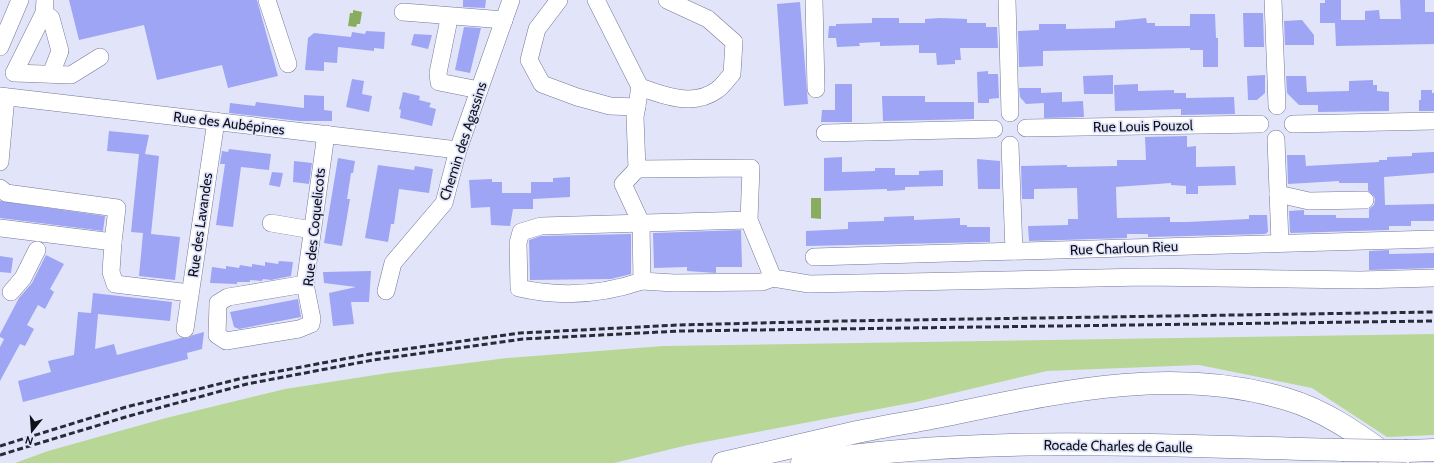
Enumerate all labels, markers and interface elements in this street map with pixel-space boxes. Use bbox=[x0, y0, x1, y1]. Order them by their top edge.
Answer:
street label: Chemin des Agassins bbox=[435, 79, 491, 203]
street label: Rue des Aubépines bbox=[172, 107, 286, 139]
street label: Rue Louis Pouzol bbox=[1093, 116, 1194, 136]
street label: Rue des Coquelicots bbox=[299, 167, 329, 287]
street label: Rue des Lavandes bbox=[184, 171, 216, 278]
street label: Rue Charloun Rieu bbox=[1070, 237, 1178, 259]
north arrow bbox=[12, 411, 52, 451]
text: N bbox=[23, 433, 35, 448]
street label: Rocade Charles de Gaulle bbox=[1043, 436, 1193, 456]

